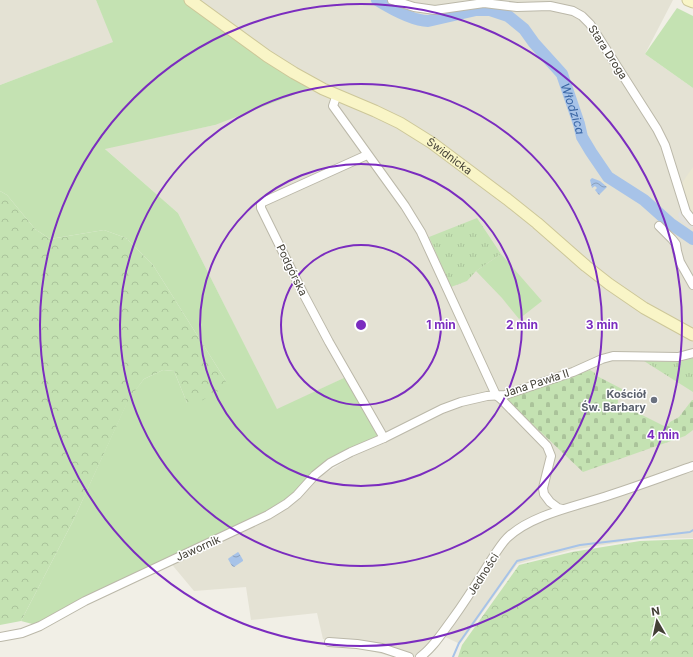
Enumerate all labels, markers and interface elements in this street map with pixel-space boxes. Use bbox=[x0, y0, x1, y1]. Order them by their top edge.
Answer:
street label: Stara Droga bbox=[585, 22, 631, 82]
water label: Włodzica bbox=[558, 81, 589, 136]
street label: Świdnicka bbox=[424, 135, 475, 178]
street label: Podgórska bbox=[273, 242, 311, 298]
text: 1 min bbox=[426, 317, 456, 332]
text: 2 min bbox=[506, 317, 538, 332]
text: 3 min bbox=[586, 317, 618, 332]
centre of rings bbox=[354, 318, 368, 332]
street label: Jana Pawła II bbox=[501, 366, 571, 400]
place label: Kościół Św. Barbary bbox=[581, 387, 647, 414]
marker: Kościół Św. Barbary bbox=[649, 395, 659, 405]
text: 4 min bbox=[647, 427, 679, 442]
street label: Jawornik bbox=[174, 532, 222, 564]
street label: Jedności bbox=[464, 550, 502, 598]
north arrow bbox=[637, 601, 677, 641]
text: N bbox=[650, 604, 661, 619]

